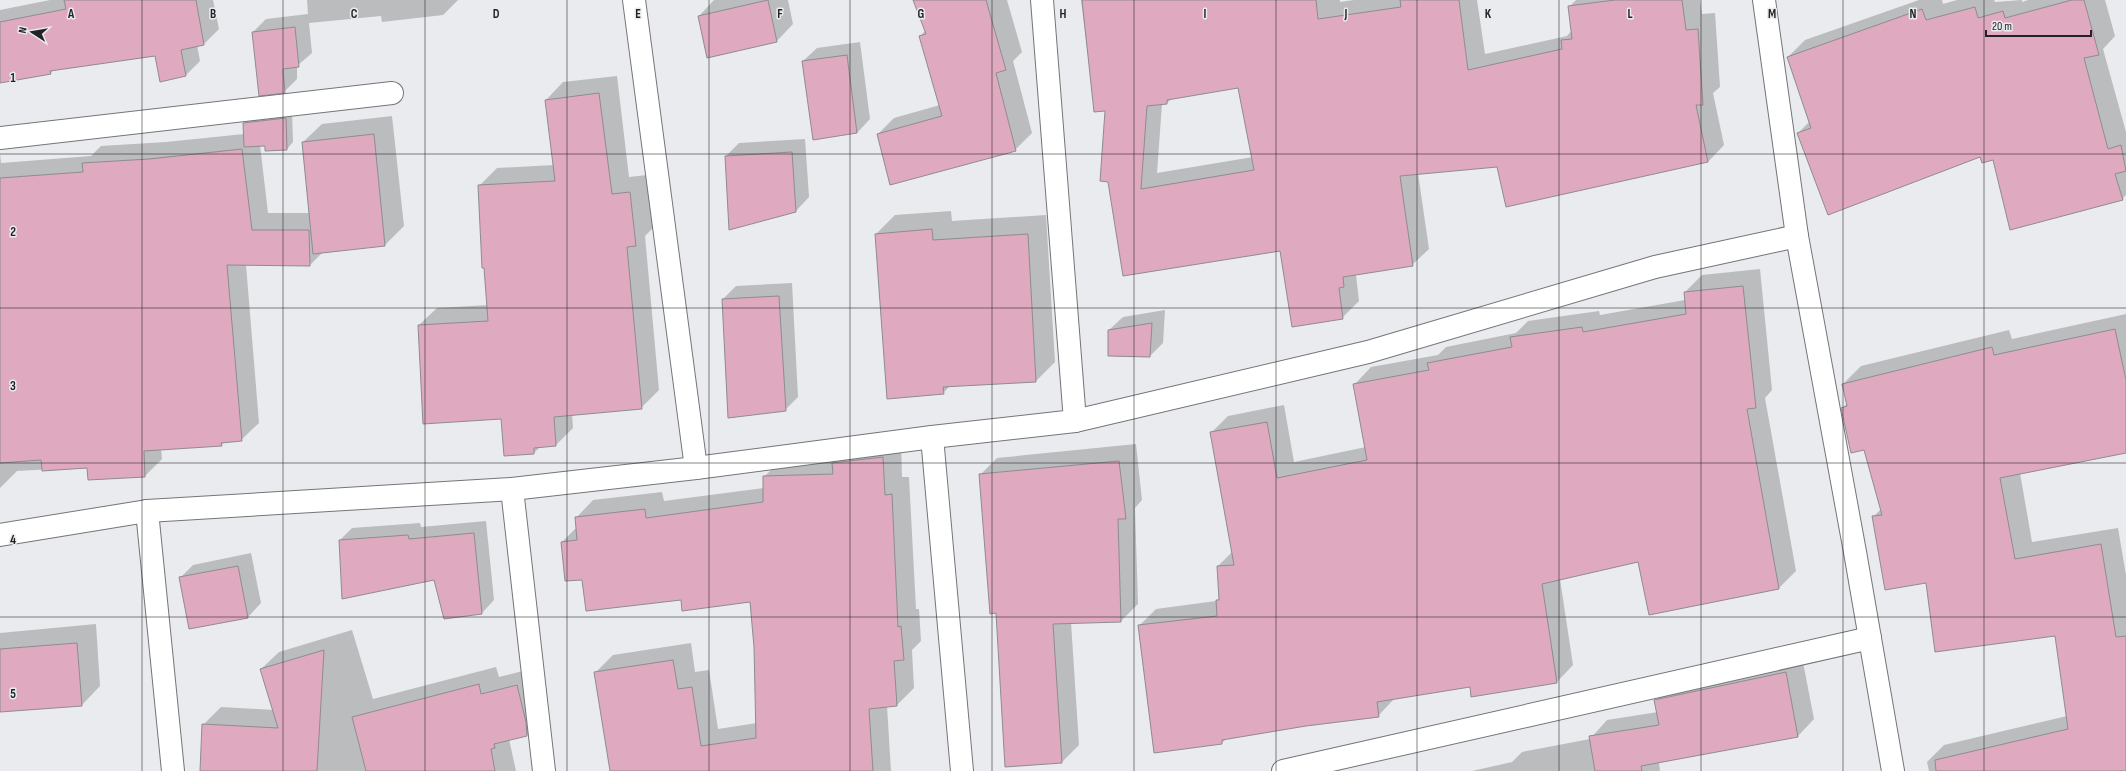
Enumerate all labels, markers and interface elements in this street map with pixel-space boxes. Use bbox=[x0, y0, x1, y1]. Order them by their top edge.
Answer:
text: A bbox=[67, 6, 75, 22]
text: B bbox=[210, 6, 216, 22]
text: C bbox=[351, 6, 358, 22]
text: D bbox=[493, 6, 500, 22]
text: E bbox=[635, 6, 641, 22]
text: F bbox=[777, 6, 783, 22]
text: G bbox=[918, 6, 925, 22]
text: H bbox=[1060, 6, 1067, 22]
text: I bbox=[1204, 6, 1207, 22]
text: J bbox=[1344, 6, 1348, 22]
text: K bbox=[1485, 6, 1492, 22]
text: L bbox=[1627, 6, 1633, 22]
text: M bbox=[1768, 6, 1776, 22]
text: N bbox=[1910, 6, 1917, 22]
north arrow bbox=[12, 12, 52, 52]
scale bar bbox=[1986, 12, 2091, 38]
text: 20 m bbox=[1992, 19, 2012, 34]
text: N bbox=[16, 26, 30, 34]
text: 1 bbox=[10, 70, 16, 86]
text: 2 bbox=[10, 224, 16, 240]
text: 3 bbox=[10, 378, 16, 394]
text: 4 bbox=[10, 532, 16, 548]
text: 5 bbox=[10, 686, 16, 702]

